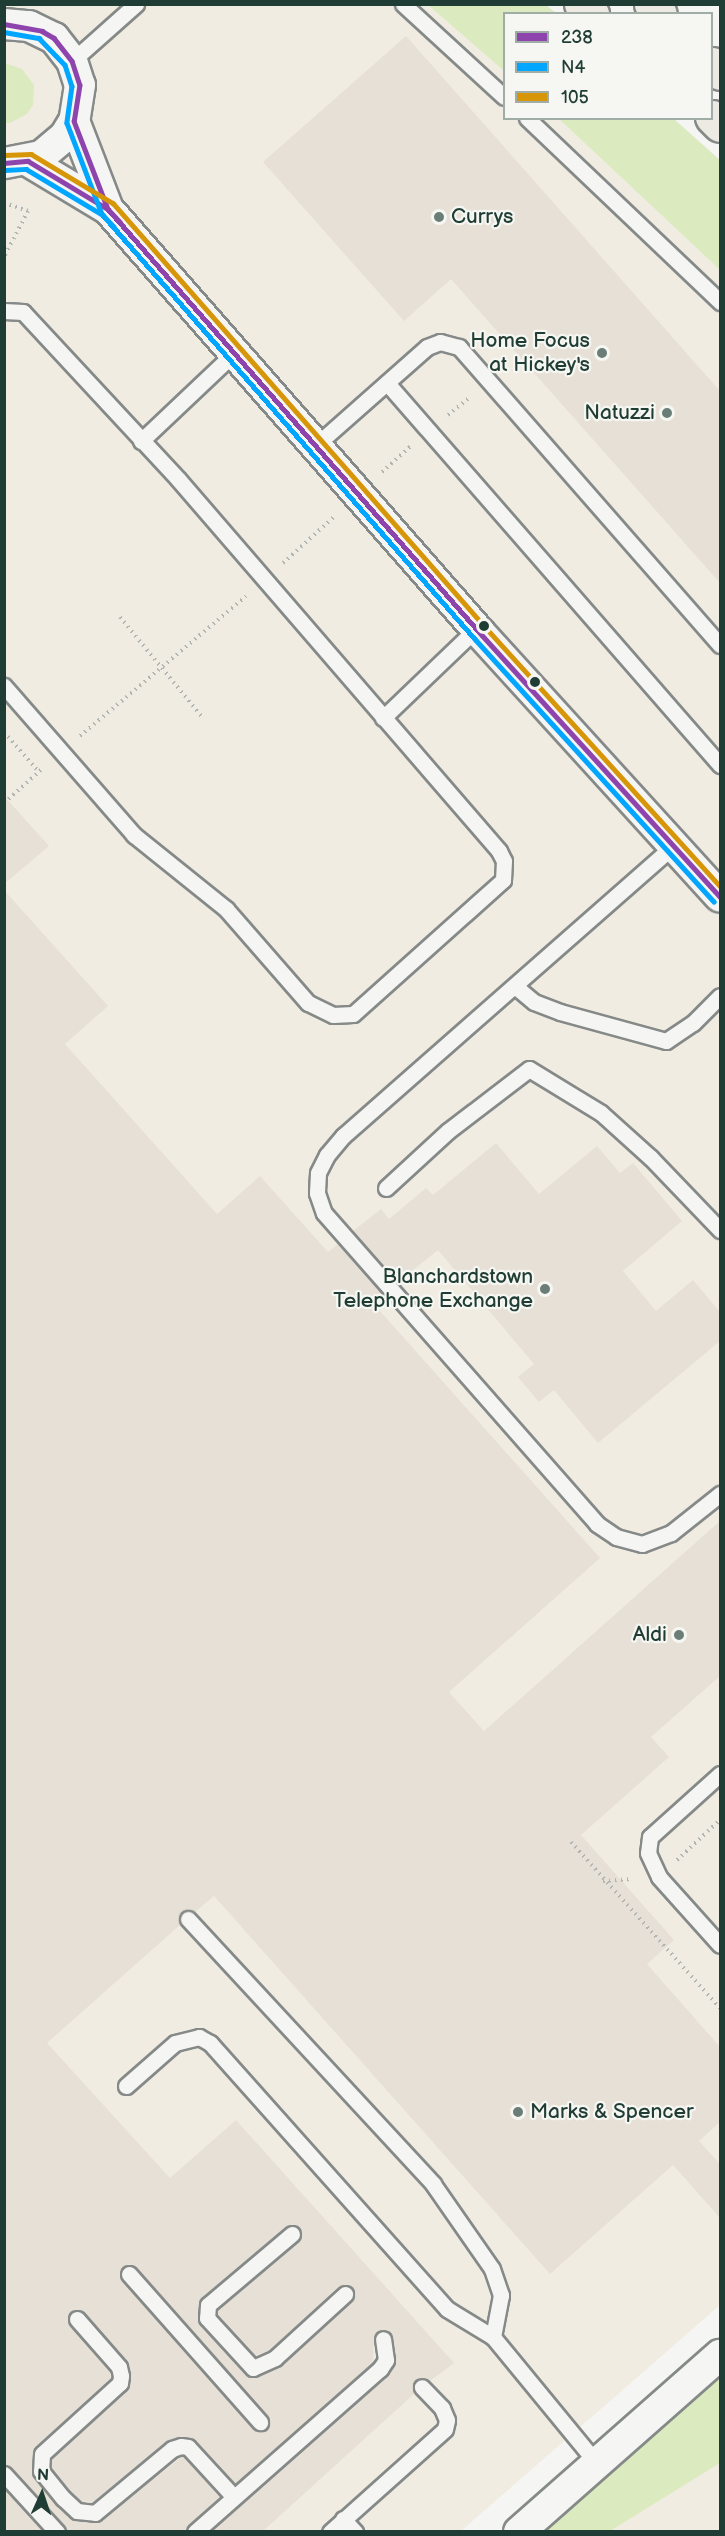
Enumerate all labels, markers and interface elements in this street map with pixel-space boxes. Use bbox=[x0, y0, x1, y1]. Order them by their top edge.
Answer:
legend bbox=[503, 12, 713, 120]
text: 238 bbox=[561, 27, 593, 48]
text: N4 bbox=[561, 57, 586, 78]
text: 105 bbox=[561, 87, 589, 108]
place label: Currys bbox=[451, 204, 514, 230]
marker: Currys bbox=[432, 210, 446, 224]
place label: Home Focus at Hickey's bbox=[470, 328, 590, 378]
marker: Home Focus at Hickey's bbox=[595, 346, 609, 360]
place label: Natuzzi bbox=[584, 400, 655, 426]
marker: Natuzzi bbox=[660, 406, 674, 420]
unlabelled marker bbox=[478, 620, 490, 632]
unlabelled marker bbox=[529, 676, 541, 688]
place label: Blanchardstown Telephone Exchange bbox=[333, 1264, 533, 1314]
marker: Blanchardstown Telephone Exchange bbox=[538, 1282, 552, 1296]
place label: Aldi bbox=[633, 1622, 667, 1648]
marker: Aldi bbox=[672, 1628, 686, 1642]
place label: Marks & Spencer bbox=[530, 2099, 694, 2125]
marker: Marks & Spencer bbox=[511, 2105, 525, 2119]
north arrow bbox=[12, 2464, 72, 2524]
text: N bbox=[36, 2466, 49, 2485]

